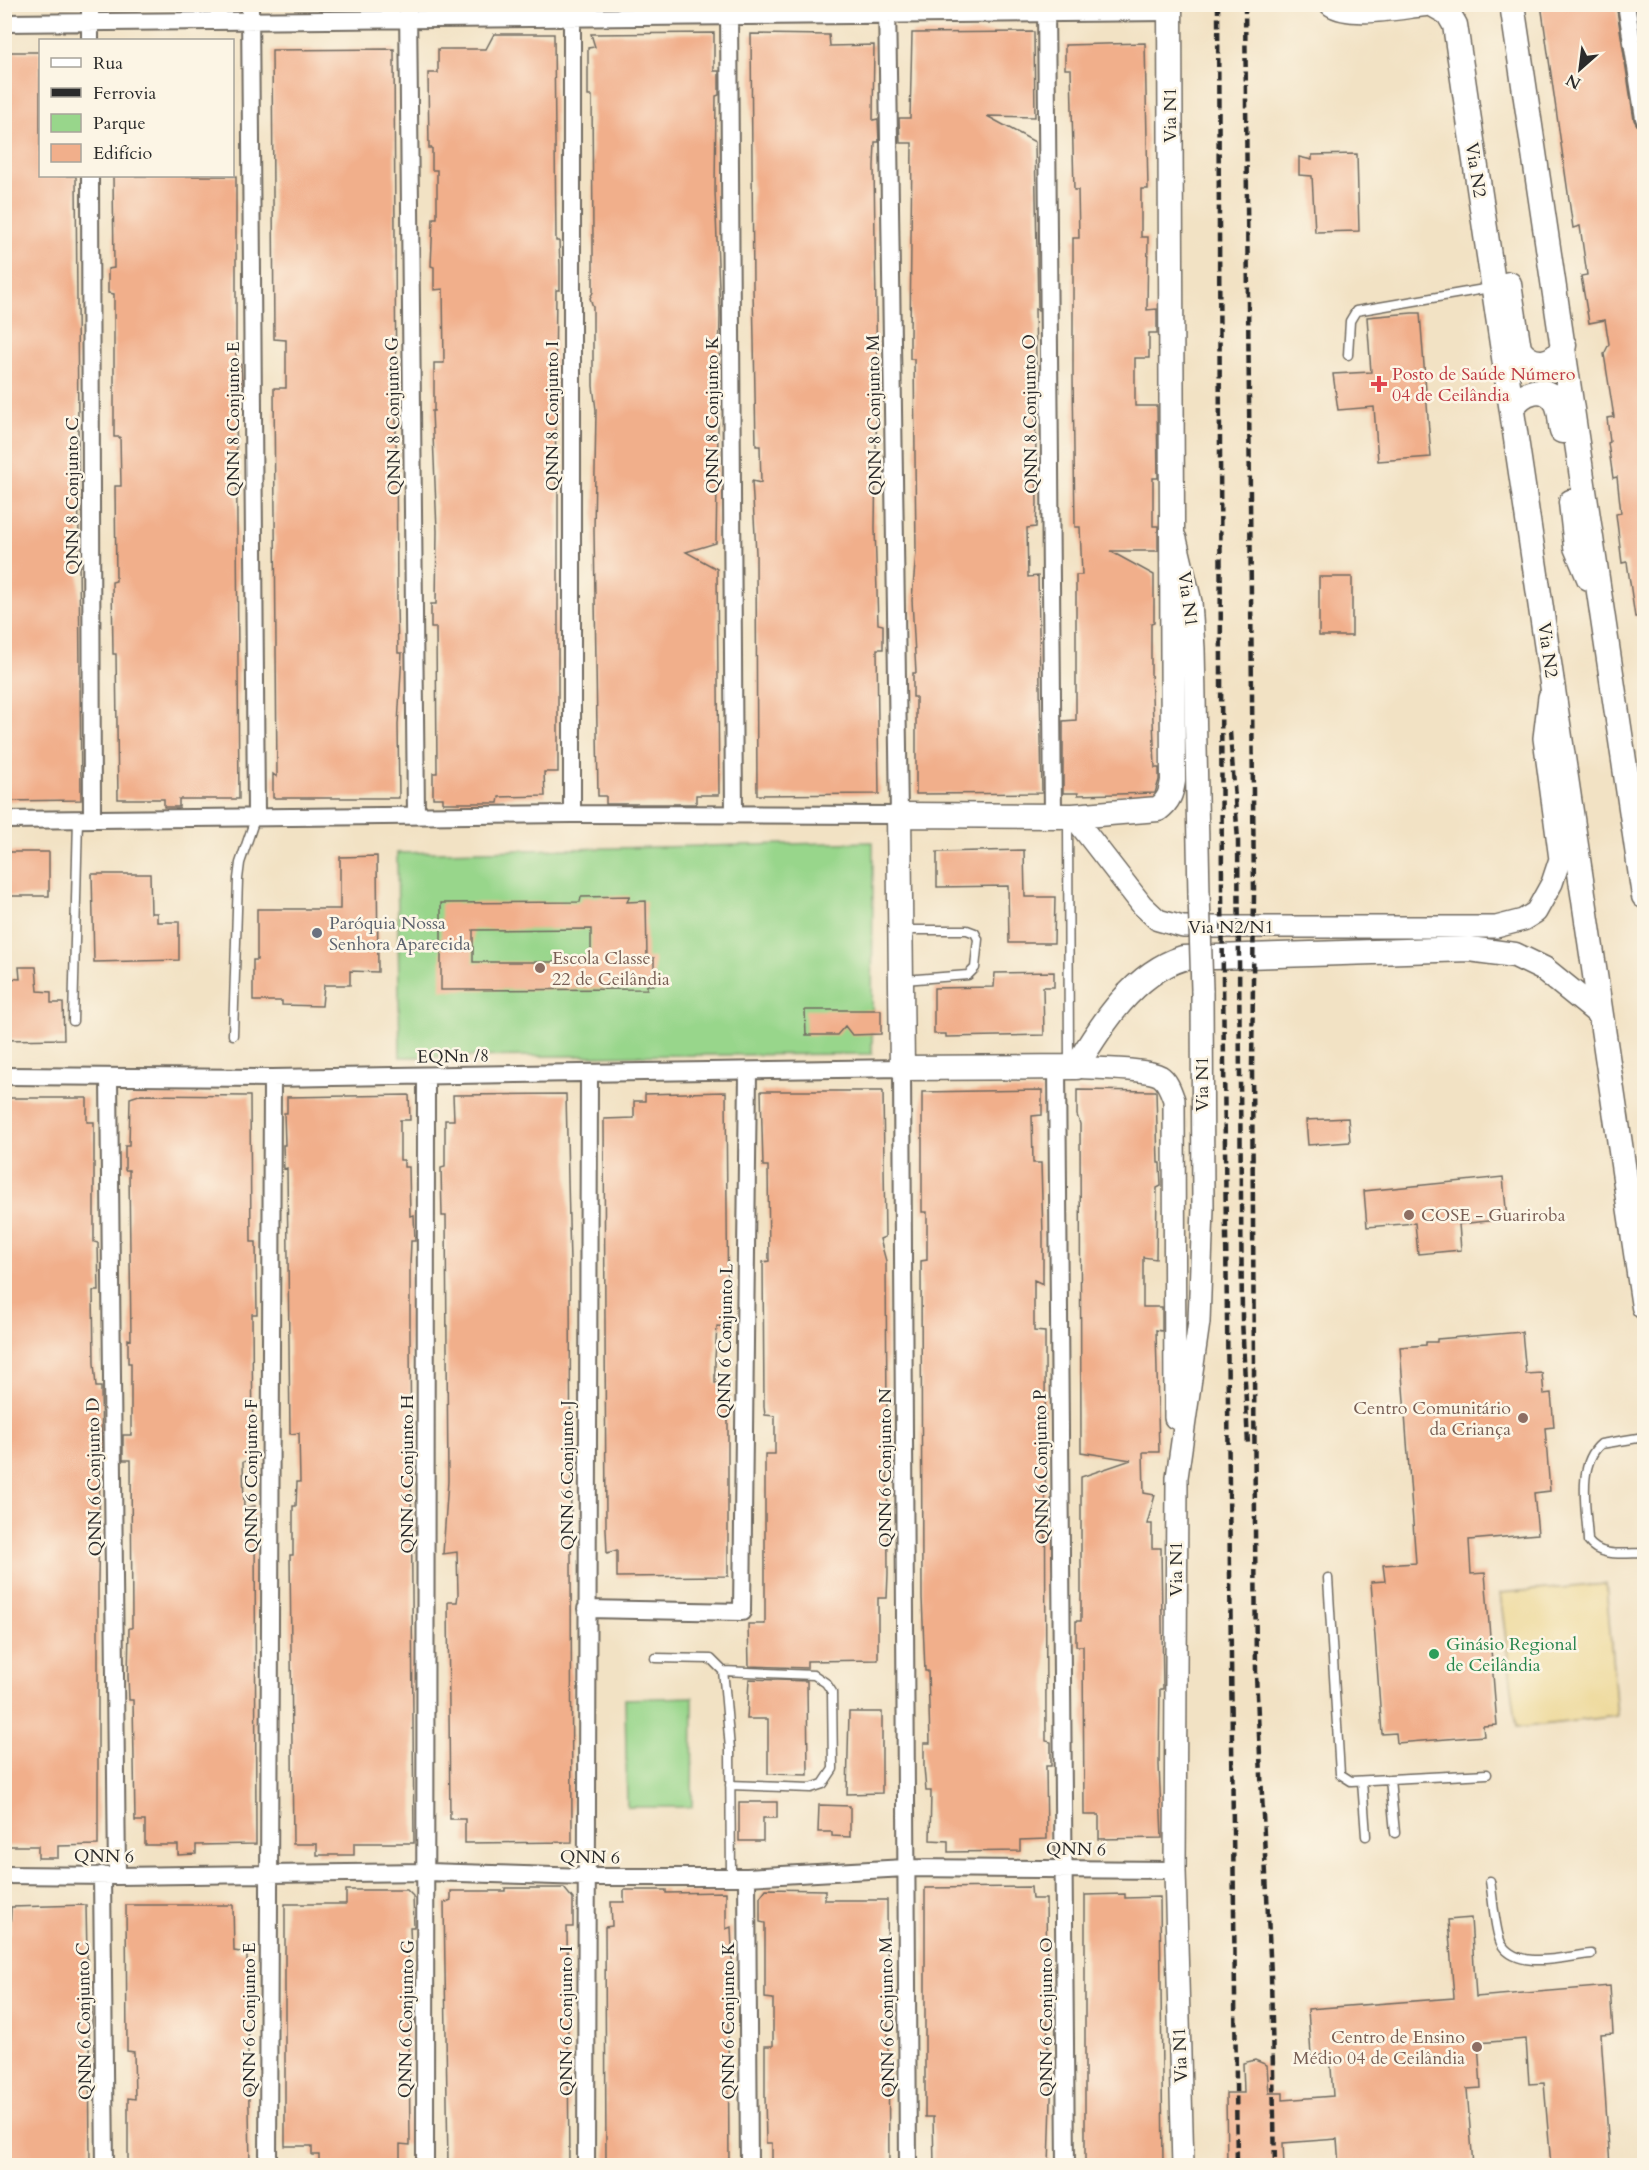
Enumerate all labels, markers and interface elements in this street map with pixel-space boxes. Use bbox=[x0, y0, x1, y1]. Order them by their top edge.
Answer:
legend bbox=[39, 39, 234, 177]
north arrow bbox=[1550, 39, 1610, 99]
text: Rua bbox=[93, 51, 123, 76]
text: N bbox=[1562, 68, 1585, 94]
text: Ferrovia bbox=[93, 81, 156, 106]
street label: Via N1 bbox=[1158, 87, 1183, 143]
text: Parque bbox=[93, 111, 146, 136]
text: Edifício bbox=[93, 141, 153, 166]
street label: Via N2 bbox=[1459, 141, 1492, 199]
street label: QNN 8 Conjunto M bbox=[861, 334, 888, 496]
street label: QNN 8 Conjunto O bbox=[1017, 334, 1044, 494]
street label: QNN 8 Conjunto K bbox=[700, 336, 725, 494]
street label: QNN 8 Conjunto G bbox=[380, 337, 407, 495]
street label: QNN 8 Conjunto E bbox=[221, 341, 246, 497]
street label: QNN 8 Conjunto I bbox=[540, 341, 565, 491]
place label: Posto de Saúde Número 04 de Ceilândia bbox=[1392, 362, 1576, 408]
marker: Posto de Saúde Número 04 de Ceilândia bbox=[1370, 375, 1388, 393]
street label: QNN 8 Conjunto C bbox=[60, 417, 85, 575]
street label: Via N1 bbox=[1171, 570, 1204, 628]
street label: Via N2 bbox=[1531, 621, 1564, 679]
place label: Paróquia Nossa Senhora Aparecida bbox=[329, 911, 471, 957]
street label: Via N2/N1 bbox=[1188, 915, 1274, 940]
marker: Paróquia Nossa Senhora Aparecida bbox=[310, 926, 324, 940]
place label: Escola Classe 22 de Ceilândia bbox=[552, 946, 670, 992]
marker: Escola Classe 22 de Ceilândia bbox=[533, 961, 547, 975]
street label: EQNn /8 bbox=[417, 1043, 489, 1070]
street label: Via N1 bbox=[1190, 1056, 1215, 1112]
place label: COSE - Guariroba bbox=[1421, 1203, 1566, 1228]
marker: COSE - Guariroba bbox=[1402, 1208, 1416, 1222]
street label: QNN 6 Conjunto L bbox=[712, 1263, 739, 1419]
street label: QNN 6 Conjunto N bbox=[873, 1388, 898, 1548]
street label: QNN 6 Conjunto P bbox=[1028, 1389, 1055, 1545]
street label: QNN 6 Conjunto H bbox=[395, 1394, 420, 1554]
place label: Centro Comunitário da Criança bbox=[1353, 1396, 1511, 1442]
street label: QNN 6 Conjunto D bbox=[81, 1397, 108, 1557]
street label: QNN 6 Conjunto F bbox=[239, 1399, 264, 1553]
street label: QNN 6 Conjunto J bbox=[555, 1400, 580, 1550]
marker: Centro Comunitário da Criança bbox=[1516, 1411, 1530, 1425]
street label: Via N1 bbox=[1164, 1541, 1189, 1597]
place label: Ginásio Regional de Ceilândia bbox=[1446, 1632, 1578, 1678]
marker: Ginásio Regional de Ceilândia bbox=[1427, 1647, 1441, 1661]
street label: QNN 6 bbox=[1046, 1836, 1106, 1863]
street label: QNN 6 bbox=[74, 1843, 134, 1870]
street label: QNN 6 bbox=[560, 1844, 620, 1871]
street label: QNN 6 Conjunto M bbox=[874, 1936, 901, 2098]
street label: QNN 6 Conjunto O bbox=[1034, 1937, 1059, 2097]
street label: QNN 6 Conjunto G bbox=[393, 1940, 420, 2098]
street label: QNN 6 Conjunto C bbox=[71, 1942, 98, 2100]
street label: QNN 6 Conjunto E bbox=[237, 1942, 262, 2098]
street label: QNN 6 Conjunto K bbox=[716, 1942, 741, 2100]
street label: QNN 6 Conjunto I bbox=[554, 1946, 579, 2096]
place label: Centro de Ensino Médio 04 de Ceilândia bbox=[1293, 2025, 1465, 2071]
street label: Via N1 bbox=[1167, 2027, 1194, 2083]
marker: Centro de Ensino Médio 04 de Ceilândia bbox=[1470, 2040, 1484, 2054]

